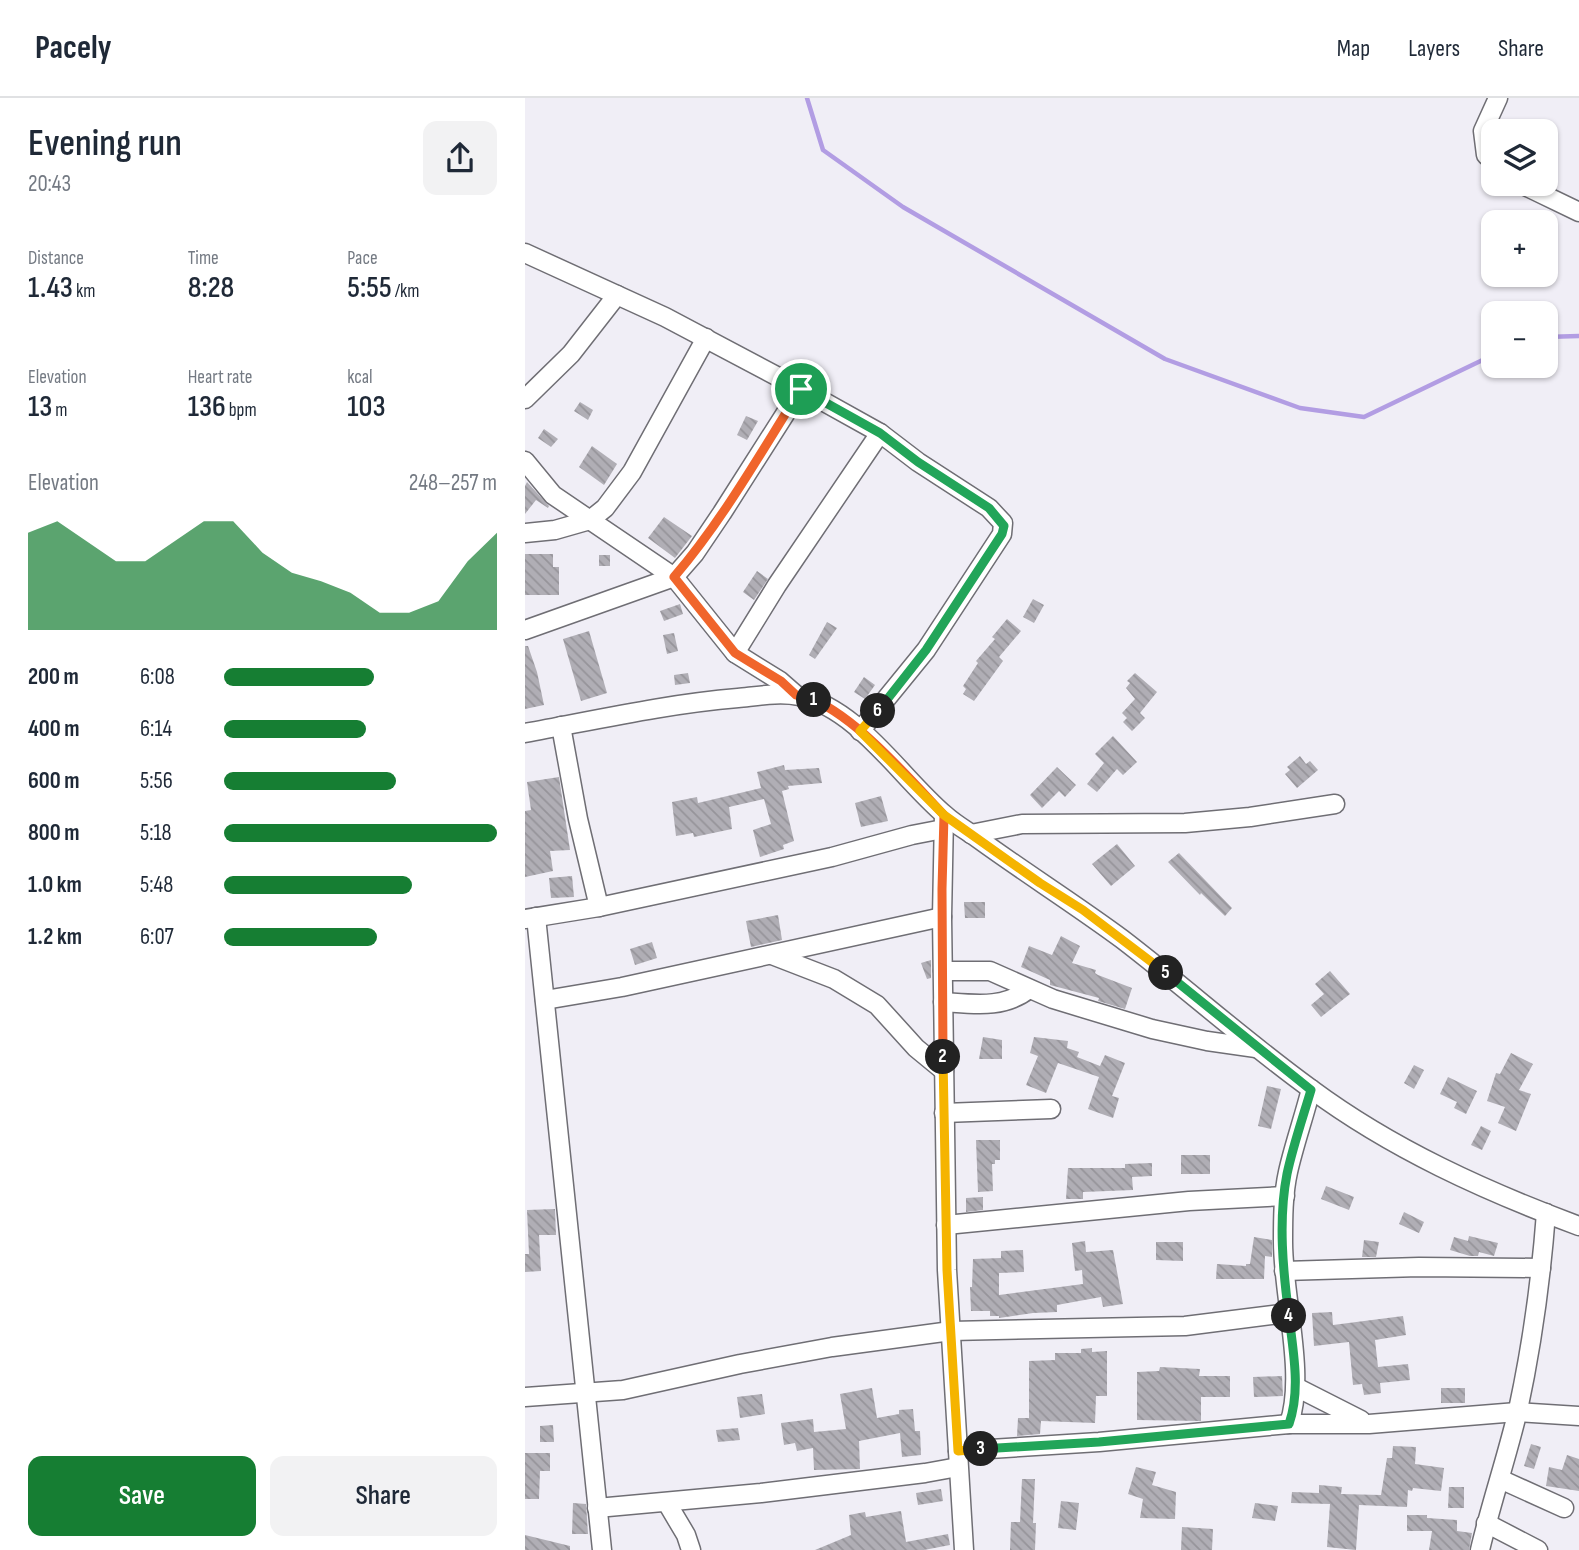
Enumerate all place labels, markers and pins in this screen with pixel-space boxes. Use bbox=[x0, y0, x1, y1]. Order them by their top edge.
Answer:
pin bbox=[771, 359, 831, 419]
pin: 1 bbox=[797, 682, 831, 718]
pin: 6 bbox=[861, 694, 895, 728]
pin: 5 bbox=[1149, 956, 1183, 990]
pin: 2 bbox=[925, 1040, 961, 1074]
pin: 4 bbox=[1271, 1298, 1307, 1334]
pin: 3 bbox=[963, 1432, 999, 1466]

